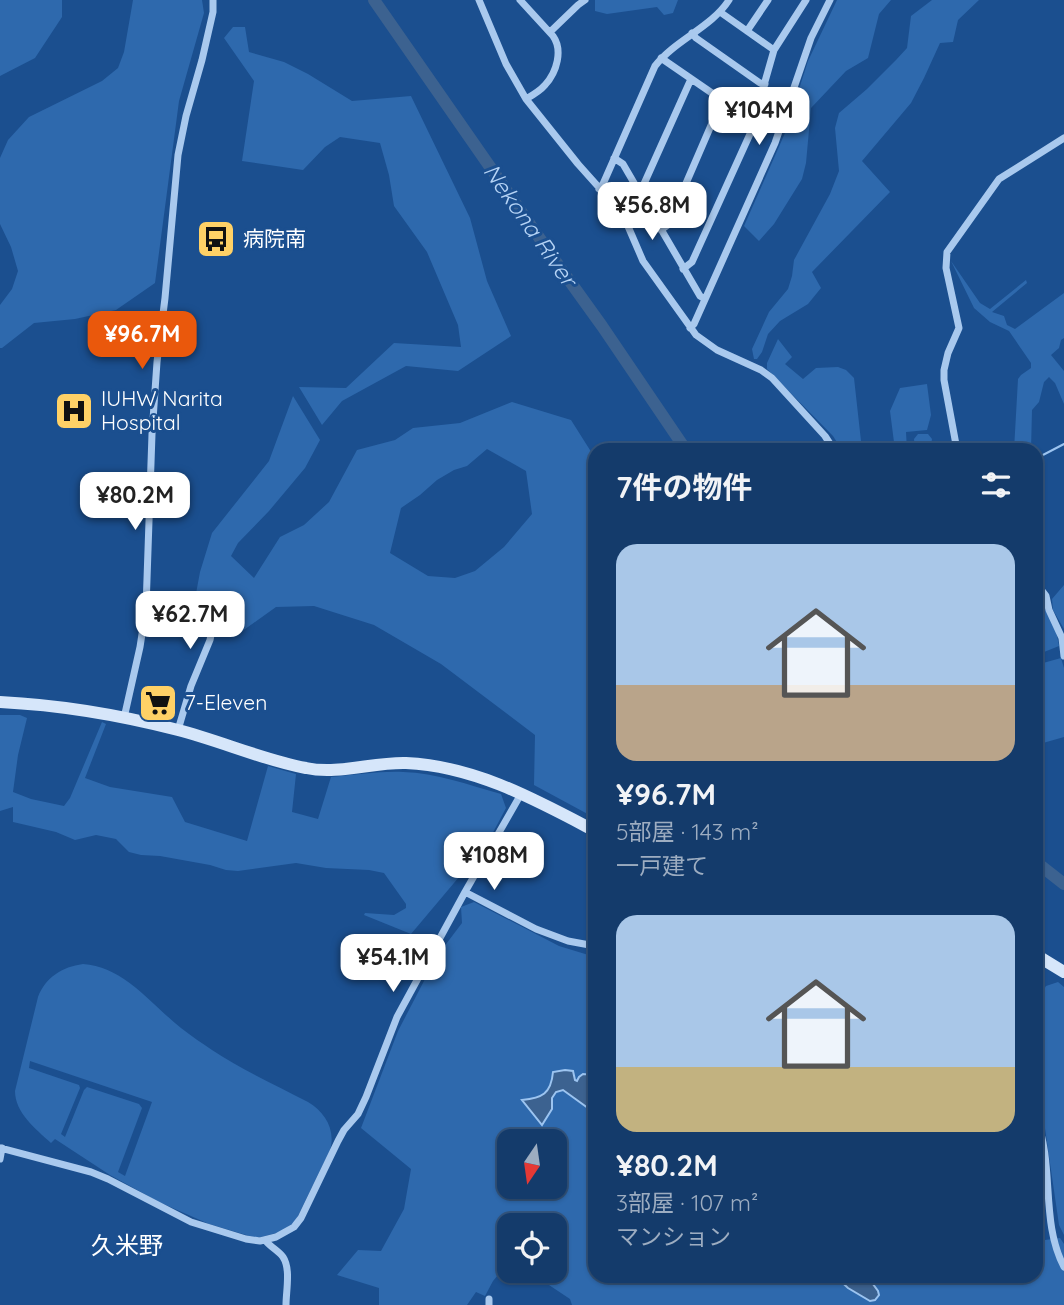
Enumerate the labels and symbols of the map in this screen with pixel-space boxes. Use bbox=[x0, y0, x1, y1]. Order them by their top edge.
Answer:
pin: ¥104M bbox=[710, 88, 808, 147]
water label: Nekona River bbox=[477, 158, 585, 294]
pin: ¥56.8M bbox=[595, 182, 709, 242]
bus stop icon: 病院南 bbox=[195, 218, 237, 260]
place label: 病院南 bbox=[243, 225, 306, 251]
pin: ¥96.7M bbox=[85, 312, 199, 371]
place label: IUHW Narita Hospital bbox=[101, 385, 223, 435]
hospital icon: IUHW Narita Hospital bbox=[53, 390, 95, 432]
pin: ¥80.2M bbox=[78, 472, 192, 532]
pin: ¥62.7M bbox=[133, 592, 247, 651]
supermarket icon: 7-Eleven bbox=[137, 682, 179, 724]
place label: 7-Eleven bbox=[185, 689, 267, 715]
pin: ¥108M bbox=[445, 832, 543, 892]
pin: ¥54.1M bbox=[336, 934, 450, 994]
north arrow bbox=[497, 1129, 567, 1199]
district label: 久米野 bbox=[91, 1230, 163, 1260]

